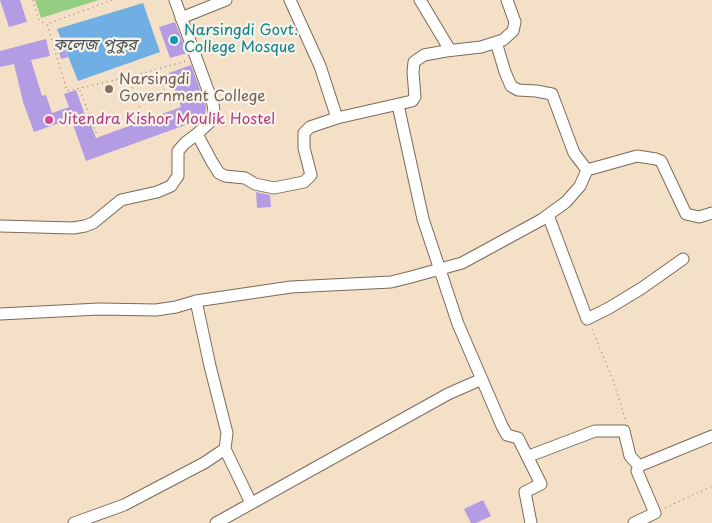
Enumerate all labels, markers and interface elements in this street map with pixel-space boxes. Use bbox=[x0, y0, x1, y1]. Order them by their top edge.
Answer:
place label: Narsingdi Govt. College Mosque bbox=[184, 22, 298, 57]
marker: Narsingdi Govt. College Mosque bbox=[168, 34, 180, 46]
water label: কলেজ পুকুর bbox=[53, 36, 137, 56]
place label: Narsingdi Government College bbox=[119, 71, 265, 106]
marker: Narsingdi Government College bbox=[103, 83, 115, 95]
place label: Jitendra Kishor Moulik Hostel bbox=[59, 111, 275, 129]
marker: Jitendra Kishor Moulik Hostel bbox=[43, 114, 55, 126]

